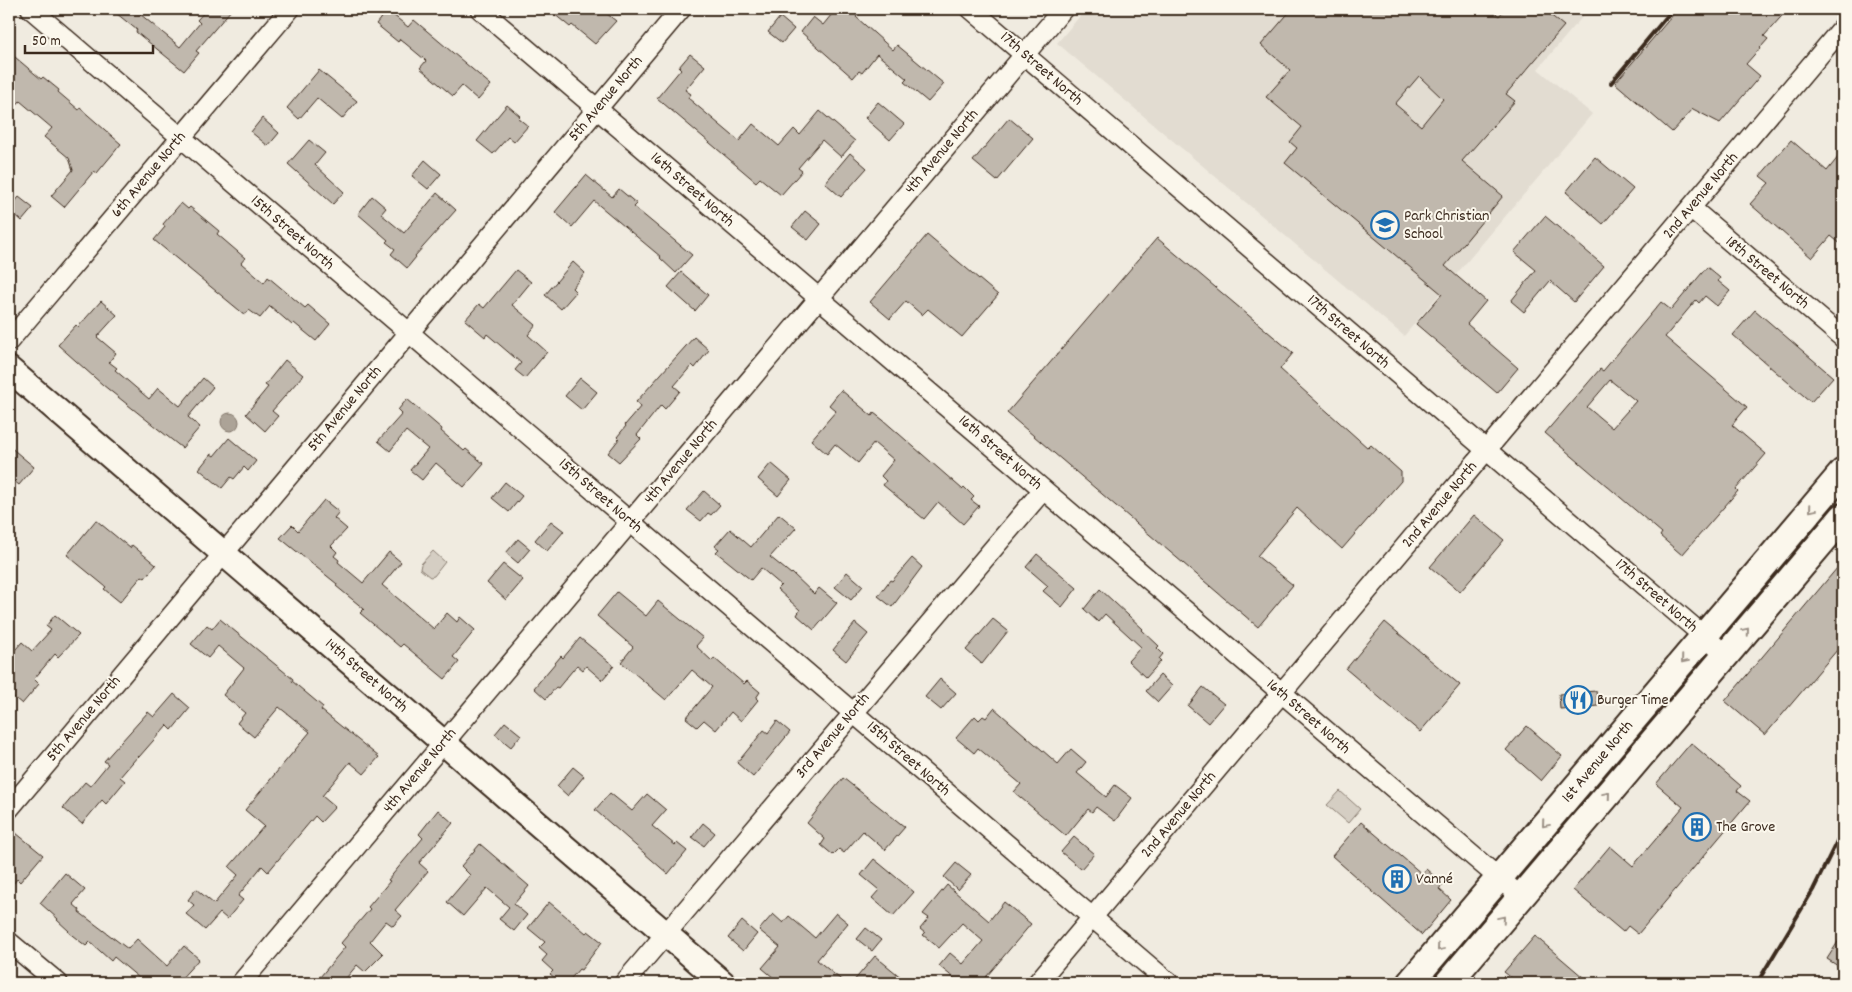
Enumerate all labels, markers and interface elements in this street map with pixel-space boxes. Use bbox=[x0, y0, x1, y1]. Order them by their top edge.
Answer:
scale bar bbox=[25, 22, 152, 54]
street label: 17th Street North bbox=[994, 26, 1088, 112]
text: 50 m bbox=[32, 31, 61, 53]
street label: 5th Avenue North bbox=[563, 51, 649, 147]
street label: 4th Avenue North bbox=[899, 104, 985, 200]
street label: 6th Avenue North bbox=[106, 127, 192, 223]
street label: 16th Street North bbox=[645, 147, 739, 233]
street label: 2nd Avenue North bbox=[1658, 148, 1744, 244]
street label: 15th Street North bbox=[245, 190, 339, 276]
place label: Park Christian School bbox=[1404, 205, 1490, 246]
school or university icon: Park Christian School bbox=[1370, 210, 1400, 240]
street label: 18th Street North bbox=[1720, 231, 1814, 315]
street label: 17th Street North bbox=[1301, 289, 1395, 375]
street label: 5th Avenue North bbox=[302, 361, 388, 457]
street label: 16th Street North bbox=[953, 410, 1047, 496]
street label: 4th Avenue North bbox=[638, 414, 724, 510]
street label: 15th Street North bbox=[553, 453, 647, 539]
street label: 2nd Avenue North bbox=[1397, 457, 1483, 553]
one-way arrow bbox=[1809, 503, 1817, 512]
street label: 17th Street North bbox=[1609, 553, 1703, 639]
one-way arrow bbox=[1741, 628, 1750, 637]
street label: 14th Street North bbox=[319, 633, 413, 719]
one-way arrow bbox=[1681, 654, 1690, 663]
street label: 5th Avenue North bbox=[41, 671, 127, 767]
street label: 16th Street North bbox=[1261, 674, 1355, 760]
restaurant icon: Burger Time bbox=[1563, 685, 1593, 715]
street label: 3rd Avenue North bbox=[790, 688, 876, 784]
place label: Burger Time bbox=[1597, 689, 1668, 712]
street label: 15th Street North bbox=[861, 716, 955, 802]
street label: 1st Avenue North bbox=[1557, 716, 1639, 808]
street label: 4th Avenue North bbox=[377, 723, 463, 819]
street label: 2nd Avenue North bbox=[1136, 767, 1222, 863]
one-way arrow bbox=[1602, 792, 1611, 801]
building icon: The Grove bbox=[1682, 812, 1712, 842]
place label: The Grove bbox=[1716, 816, 1775, 839]
one-way arrow bbox=[1542, 818, 1551, 827]
building icon: Vanné bbox=[1382, 864, 1412, 894]
place label: Vanné bbox=[1416, 868, 1453, 891]
one-way arrow bbox=[1497, 916, 1506, 925]
one-way arrow bbox=[1438, 942, 1446, 951]

